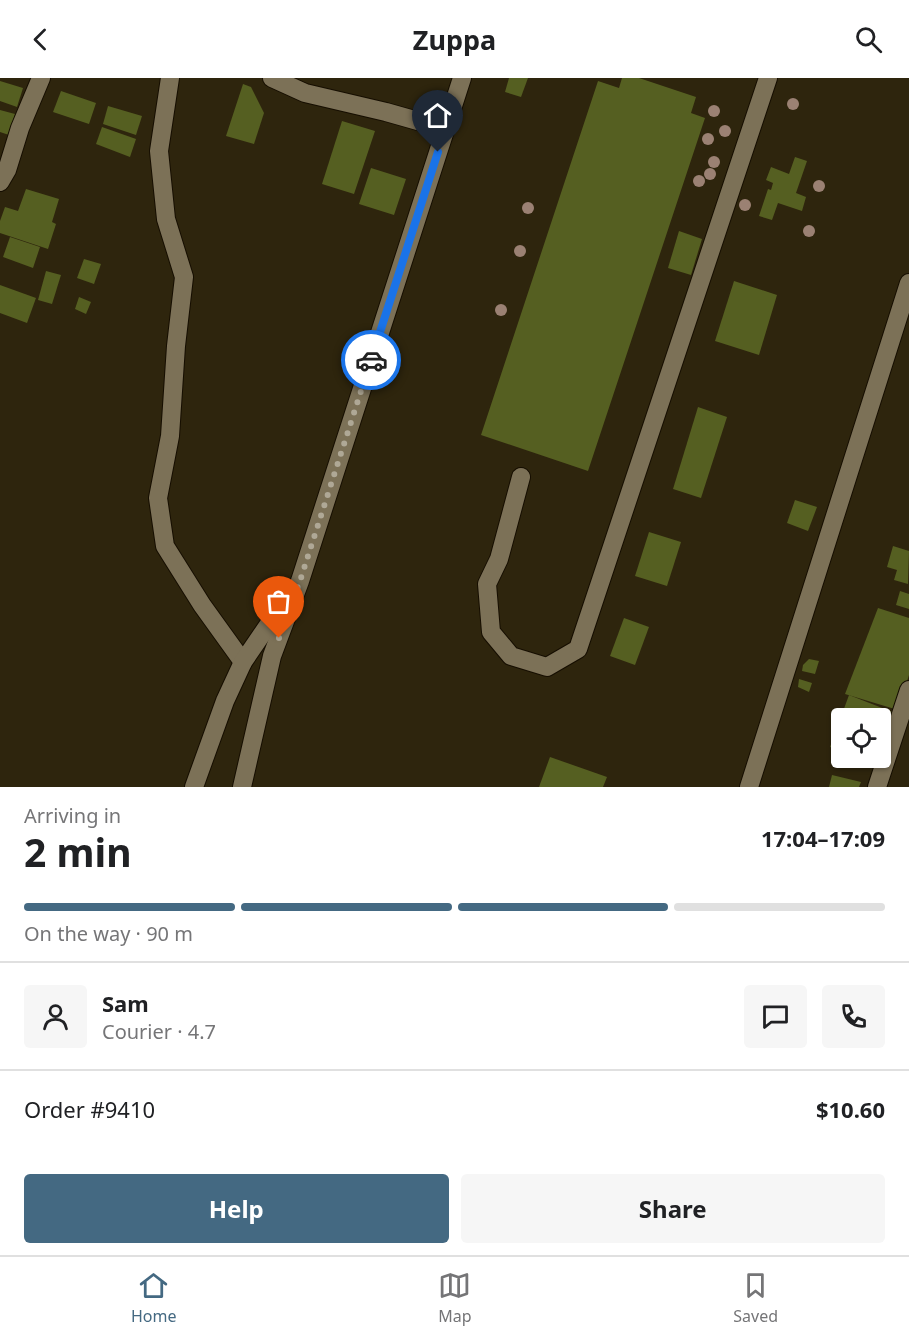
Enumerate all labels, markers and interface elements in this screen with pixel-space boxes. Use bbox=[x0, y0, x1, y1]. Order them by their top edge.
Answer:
text: Zuppa bbox=[413, 21, 496, 58]
icon: back bbox=[24, 23, 57, 56]
icon: search bbox=[852, 23, 885, 56]
pin bbox=[412, 90, 463, 152]
icon: home bbox=[421, 99, 454, 132]
courier bbox=[341, 330, 401, 390]
icon: car bbox=[355, 344, 388, 377]
pin bbox=[253, 576, 304, 638]
icon: bag bbox=[262, 585, 295, 618]
map controls bbox=[831, 708, 891, 768]
button: locate bbox=[831, 708, 891, 768]
text: Arriving in bbox=[24, 802, 121, 829]
text: 17:04–17:09 bbox=[761, 823, 885, 853]
text: 2 min bbox=[24, 825, 131, 878]
text: On the way · 90 m bbox=[24, 920, 193, 947]
button: person bbox=[24, 985, 87, 1048]
button: chat bbox=[744, 985, 807, 1048]
button: phone bbox=[822, 985, 885, 1048]
text: Sam bbox=[102, 988, 149, 1018]
text: Courier · 4.7 bbox=[102, 1018, 216, 1045]
text: Order #9410 bbox=[24, 1094, 155, 1124]
text: $10.60 bbox=[816, 1094, 885, 1124]
button: Help bbox=[24, 1174, 449, 1243]
button: Share bbox=[461, 1174, 885, 1243]
tab: Home bbox=[131, 1269, 176, 1327]
tab: Map bbox=[438, 1269, 472, 1327]
tab: Saved bbox=[733, 1269, 778, 1327]

